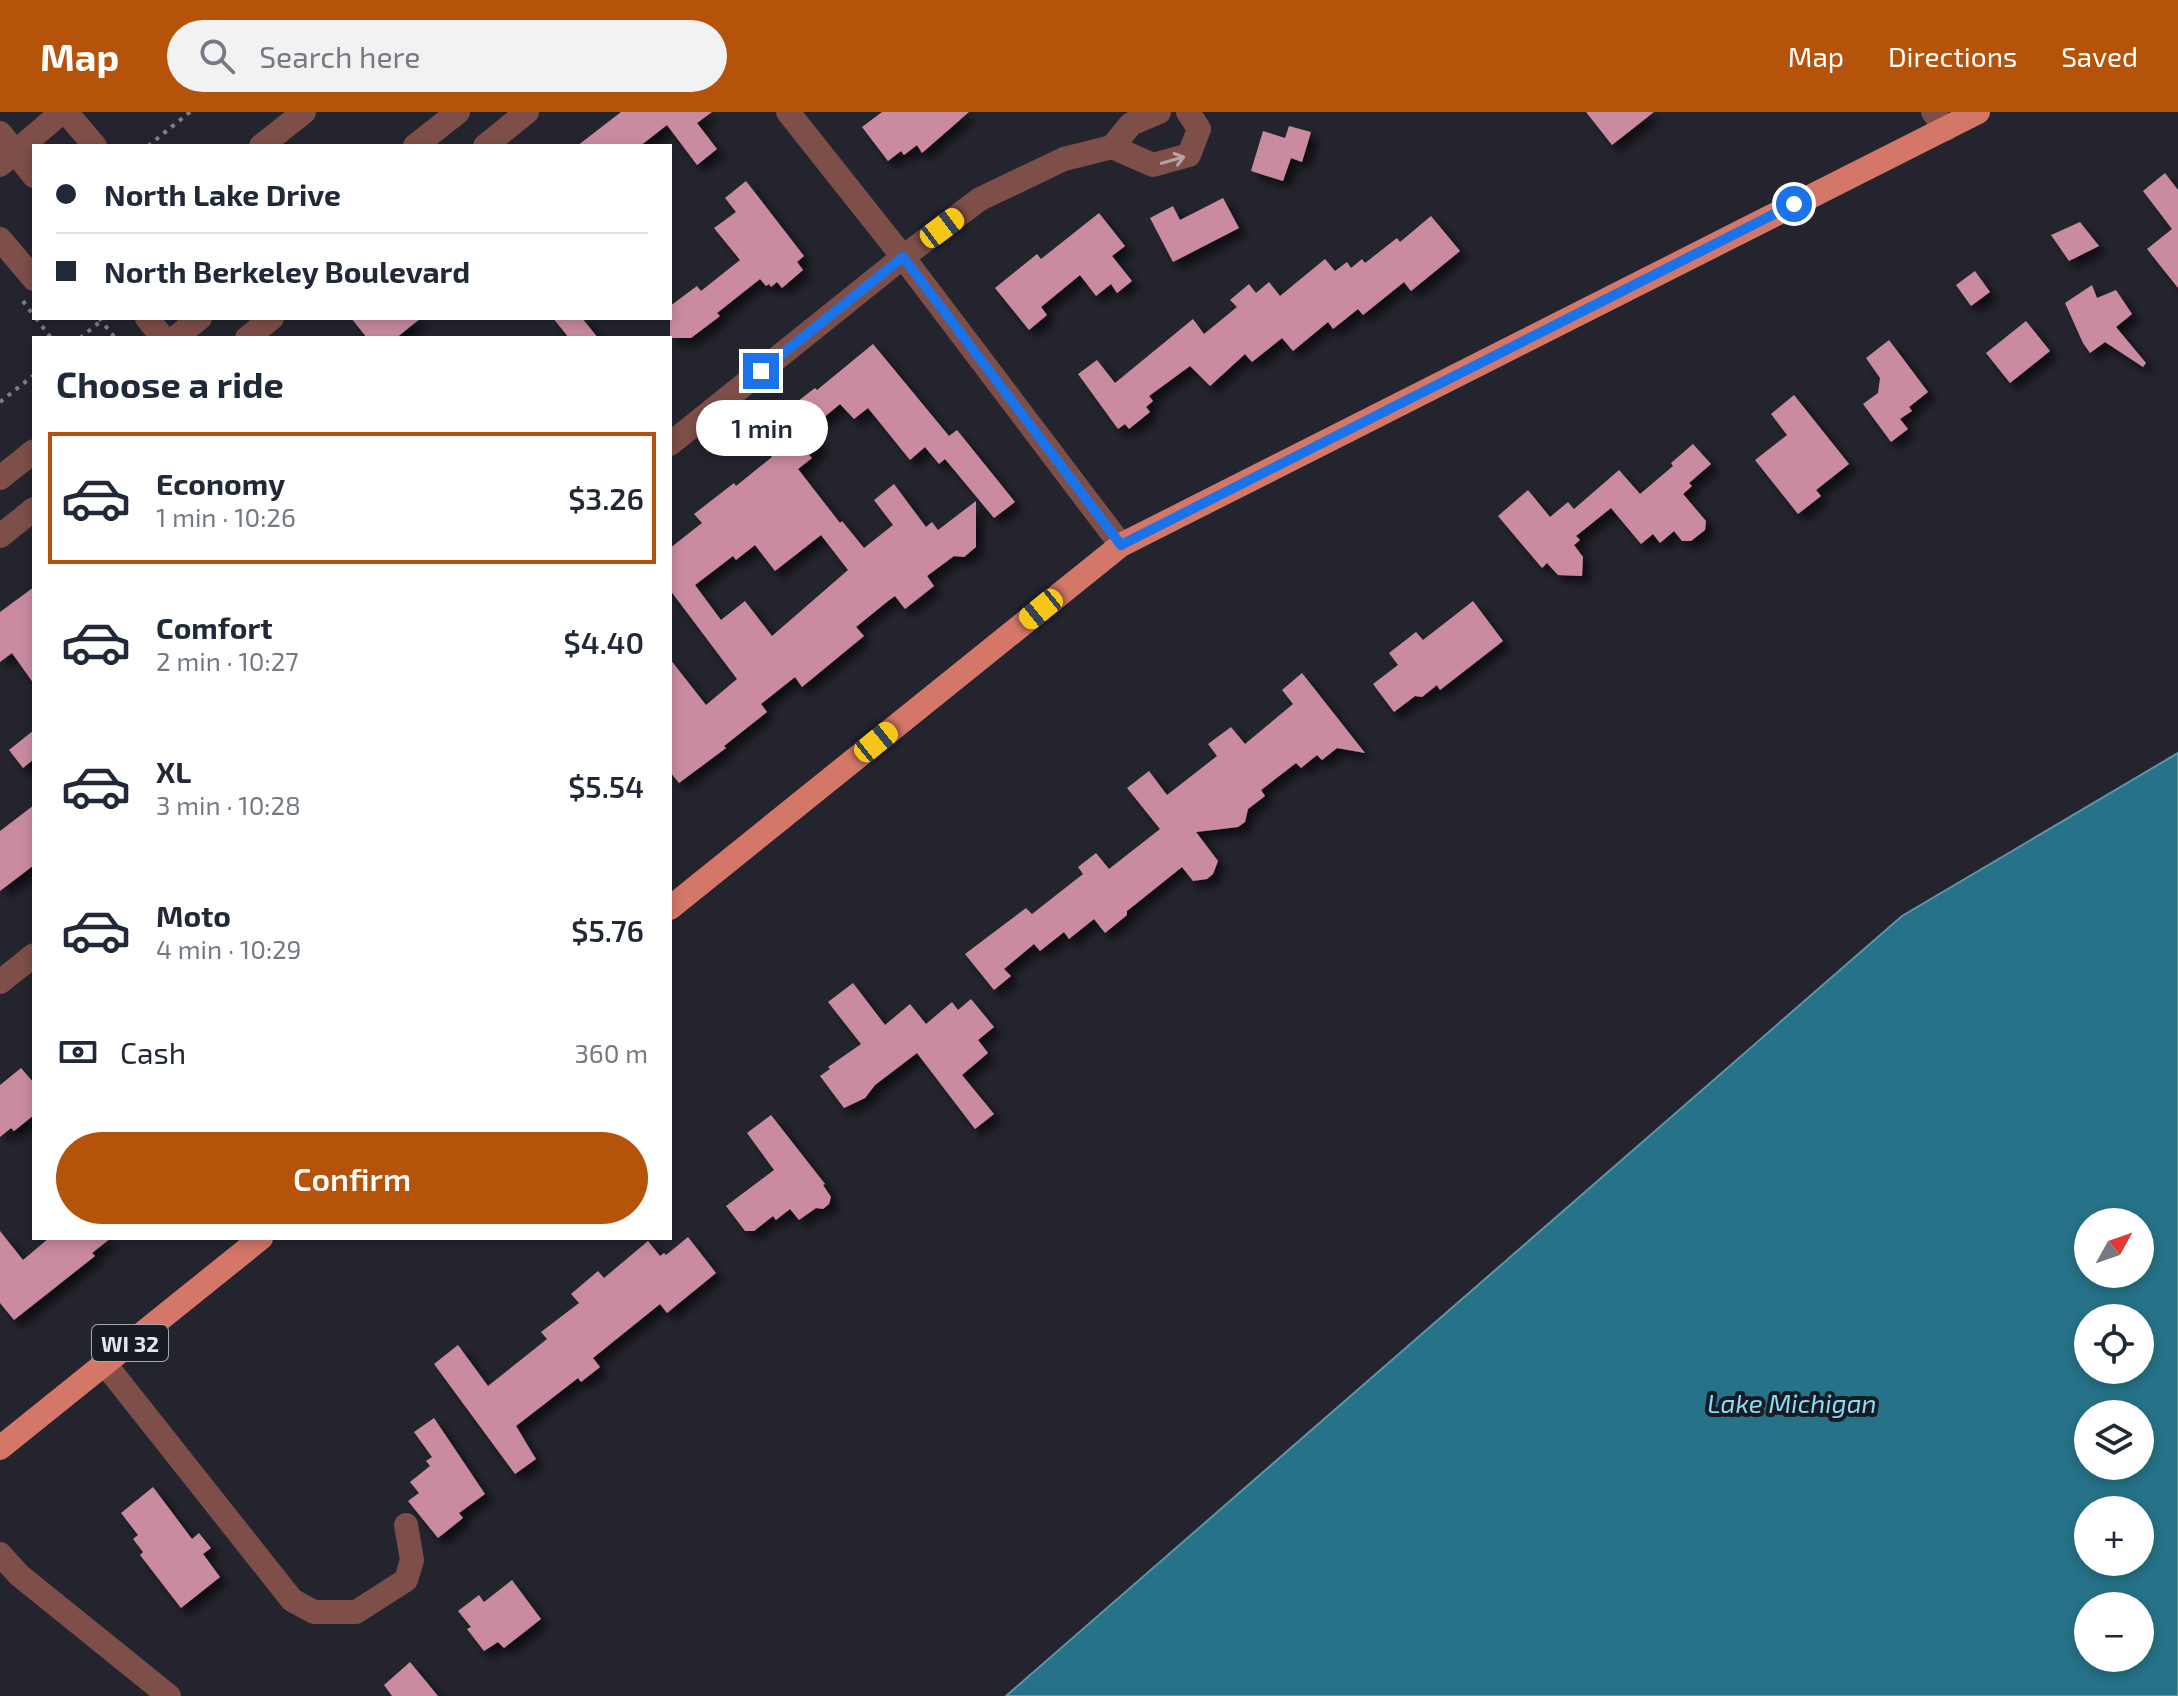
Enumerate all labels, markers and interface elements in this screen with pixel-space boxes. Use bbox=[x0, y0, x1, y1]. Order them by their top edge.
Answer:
search box bbox=[167, 20, 727, 92]
text: Map bbox=[40, 33, 119, 79]
icon: search bbox=[195, 34, 239, 78]
text: Search here bbox=[259, 38, 420, 74]
text: Map bbox=[1788, 39, 1844, 73]
text: Directions bbox=[1888, 39, 2017, 73]
text: Saved bbox=[2061, 39, 2138, 73]
one-way arrow bbox=[1159, 151, 1185, 166]
text: North Lake Drive bbox=[104, 176, 341, 212]
route start bbox=[1776, 186, 1812, 222]
car bbox=[916, 204, 968, 252]
text: North Berkeley Boulevard bbox=[104, 253, 470, 289]
route end bbox=[743, 353, 779, 389]
text: Choose a ride bbox=[56, 362, 284, 405]
callout: 1 min bbox=[695, 399, 827, 455]
text: 1 min bbox=[731, 412, 793, 443]
icon: car bbox=[60, 462, 132, 534]
text: Economy bbox=[156, 465, 285, 501]
text: $3.26 bbox=[568, 480, 644, 516]
text: 1 min · 10:26 bbox=[156, 501, 296, 532]
car bbox=[1015, 585, 1067, 633]
icon: car bbox=[60, 606, 132, 678]
text: Comfort bbox=[156, 609, 273, 645]
text: $4.40 bbox=[564, 624, 644, 660]
text: 2 min · 10:27 bbox=[156, 645, 299, 676]
car bbox=[850, 718, 902, 766]
icon: car bbox=[60, 750, 132, 822]
text: XL bbox=[156, 753, 191, 789]
text: $5.54 bbox=[568, 768, 644, 804]
text: 3 min · 10:28 bbox=[156, 789, 301, 820]
icon: car bbox=[60, 894, 132, 966]
text: Moto bbox=[156, 897, 231, 933]
text: $5.76 bbox=[571, 912, 644, 948]
text: 4 min · 10:29 bbox=[156, 933, 302, 964]
icon: cash bbox=[56, 1030, 100, 1074]
text: Cash bbox=[120, 1034, 186, 1070]
text: 360 m bbox=[574, 1037, 648, 1068]
button: Confirm bbox=[56, 1132, 648, 1224]
north arrow bbox=[2074, 1208, 2154, 1288]
map controls bbox=[2074, 1208, 2154, 1672]
button: locate bbox=[2074, 1304, 2154, 1384]
road number: WI 32 bbox=[92, 1325, 168, 1361]
water label: Lake Michigan bbox=[1707, 1387, 1877, 1418]
button: layers bbox=[2074, 1400, 2154, 1480]
button: + bbox=[2074, 1496, 2154, 1576]
button: − bbox=[2074, 1592, 2154, 1672]

